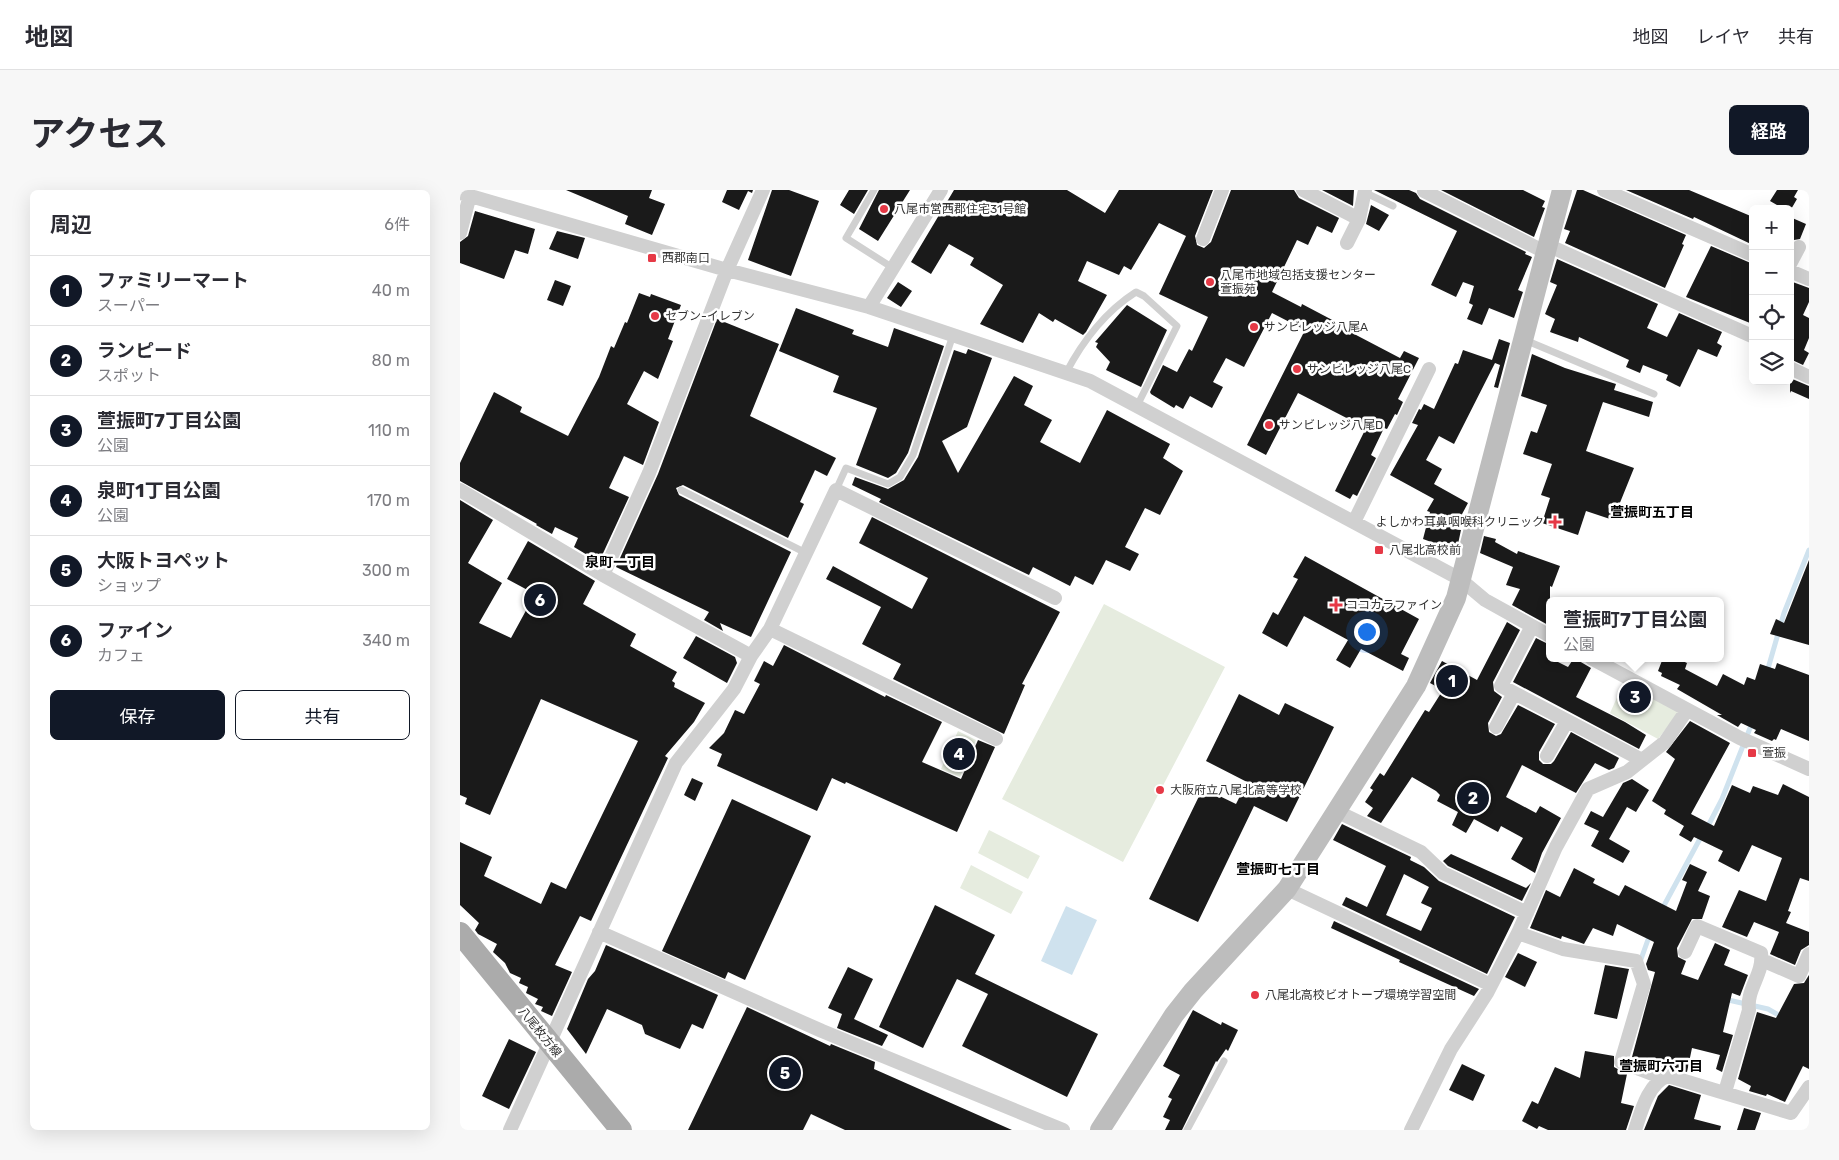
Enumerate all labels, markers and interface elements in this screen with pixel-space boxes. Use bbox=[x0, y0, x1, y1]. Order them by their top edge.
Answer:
text: 地図 bbox=[25, 23, 73, 51]
text: 地図 bbox=[1633, 26, 1669, 48]
text: レイヤ bbox=[1697, 26, 1750, 48]
text: 共有 bbox=[1778, 26, 1814, 48]
button: 経路 bbox=[1729, 105, 1809, 155]
text: アクセス bbox=[30, 113, 168, 155]
place label: 八尾市営西郡住宅31号館 bbox=[894, 202, 1026, 216]
marker: 八尾市営西郡住宅31号館 bbox=[878, 203, 890, 215]
map controls bbox=[1749, 205, 1794, 385]
button: + bbox=[1749, 205, 1794, 250]
text: 周辺 bbox=[50, 212, 92, 237]
text: 6件 bbox=[384, 215, 410, 234]
button: − bbox=[1749, 250, 1794, 295]
place label: 西郡南口 bbox=[662, 251, 710, 265]
marker: 西郡南口 bbox=[646, 252, 658, 264]
place label: 八尾市地域包括支援センター 萱振苑 bbox=[1220, 268, 1376, 296]
text: ファミリーマート bbox=[97, 269, 249, 292]
marker: 八尾市地域包括支援センター 萱振苑 bbox=[1204, 276, 1216, 288]
text: 1 bbox=[62, 281, 70, 300]
text: 40 m bbox=[372, 281, 410, 300]
button: locate bbox=[1749, 295, 1794, 340]
text: スーパー bbox=[97, 296, 161, 315]
place label: セブン-イレブン bbox=[665, 309, 755, 323]
marker: セブン-イレブン bbox=[649, 310, 661, 322]
place label: サンビレッジ八尾A bbox=[1264, 320, 1368, 334]
marker: サンビレッジ八尾A bbox=[1248, 321, 1260, 333]
text: ランピード bbox=[97, 339, 192, 362]
button: layers bbox=[1749, 340, 1794, 385]
text: 2 bbox=[61, 351, 71, 370]
text: 80 m bbox=[372, 351, 410, 370]
place label: サンビレッジ八尾C bbox=[1307, 362, 1411, 376]
marker: サンビレッジ八尾C bbox=[1291, 363, 1303, 375]
text: スポット bbox=[97, 366, 161, 385]
text: 萱振町7丁目公園 bbox=[97, 409, 241, 432]
place label: サンビレッジ八尾D bbox=[1279, 418, 1383, 432]
marker: サンビレッジ八尾D bbox=[1263, 419, 1275, 431]
text: 3 bbox=[61, 421, 71, 440]
text: 110 m bbox=[368, 421, 410, 440]
text: 公園 bbox=[97, 436, 129, 455]
text: 泉町1丁目公園 bbox=[97, 479, 220, 502]
text: 4 bbox=[61, 491, 71, 510]
text: 170 m bbox=[367, 491, 410, 510]
district label: 萱振町五丁目 bbox=[1610, 504, 1694, 521]
text: 公園 bbox=[97, 506, 129, 525]
place label: よしかわ耳鼻咽喉科クリニック bbox=[1376, 515, 1544, 529]
marker: よしかわ耳鼻咽喉科クリニック bbox=[1548, 515, 1562, 529]
place label: 八尾北高校前 bbox=[1389, 543, 1461, 557]
marker: 八尾北高校前 bbox=[1373, 544, 1385, 556]
text: 大阪トヨペット bbox=[97, 549, 230, 572]
district label: 泉町一丁目 bbox=[585, 554, 655, 571]
text: 5 bbox=[61, 561, 71, 580]
text: 300 m bbox=[362, 561, 410, 580]
text: ショップ bbox=[97, 576, 161, 595]
pin: 6 bbox=[524, 581, 556, 619]
popup bbox=[1546, 597, 1724, 662]
place label: ココカラファイン bbox=[1346, 598, 1442, 612]
marker: ココカラファイン bbox=[1330, 599, 1342, 611]
text: 萱振町7丁目公園 bbox=[1563, 608, 1707, 631]
text: ファイン bbox=[97, 619, 173, 642]
your location bbox=[1354, 619, 1380, 645]
text: 6 bbox=[61, 631, 71, 650]
text: 340 m bbox=[362, 631, 410, 650]
text: 公園 bbox=[1563, 635, 1595, 654]
text: カフェ bbox=[97, 646, 145, 665]
pin: 1 bbox=[1436, 662, 1468, 700]
pin: 3 bbox=[1619, 678, 1651, 716]
button: 保存 bbox=[50, 690, 225, 740]
button: 共有 bbox=[235, 690, 410, 740]
pin: 4 bbox=[943, 735, 975, 773]
place label: 萱振 bbox=[1762, 746, 1786, 760]
marker: 萱振 bbox=[1746, 747, 1758, 759]
pin: 2 bbox=[1457, 779, 1489, 817]
place label: 大阪府立八尾北高等学校 bbox=[1170, 783, 1302, 797]
marker: 大阪府立八尾北高等学校 bbox=[1154, 784, 1166, 796]
district label: 萱振町七丁目 bbox=[1236, 861, 1320, 878]
place label: 八尾北高校ビオトープ環境学習空間 bbox=[1265, 988, 1456, 1002]
marker: 八尾北高校ビオトープ環境学習空間 bbox=[1249, 989, 1261, 1001]
street label: 八尾枚方線 bbox=[516, 1004, 564, 1060]
pin: 5 bbox=[769, 1054, 801, 1092]
district label: 萱振町六丁目 bbox=[1619, 1058, 1703, 1075]

